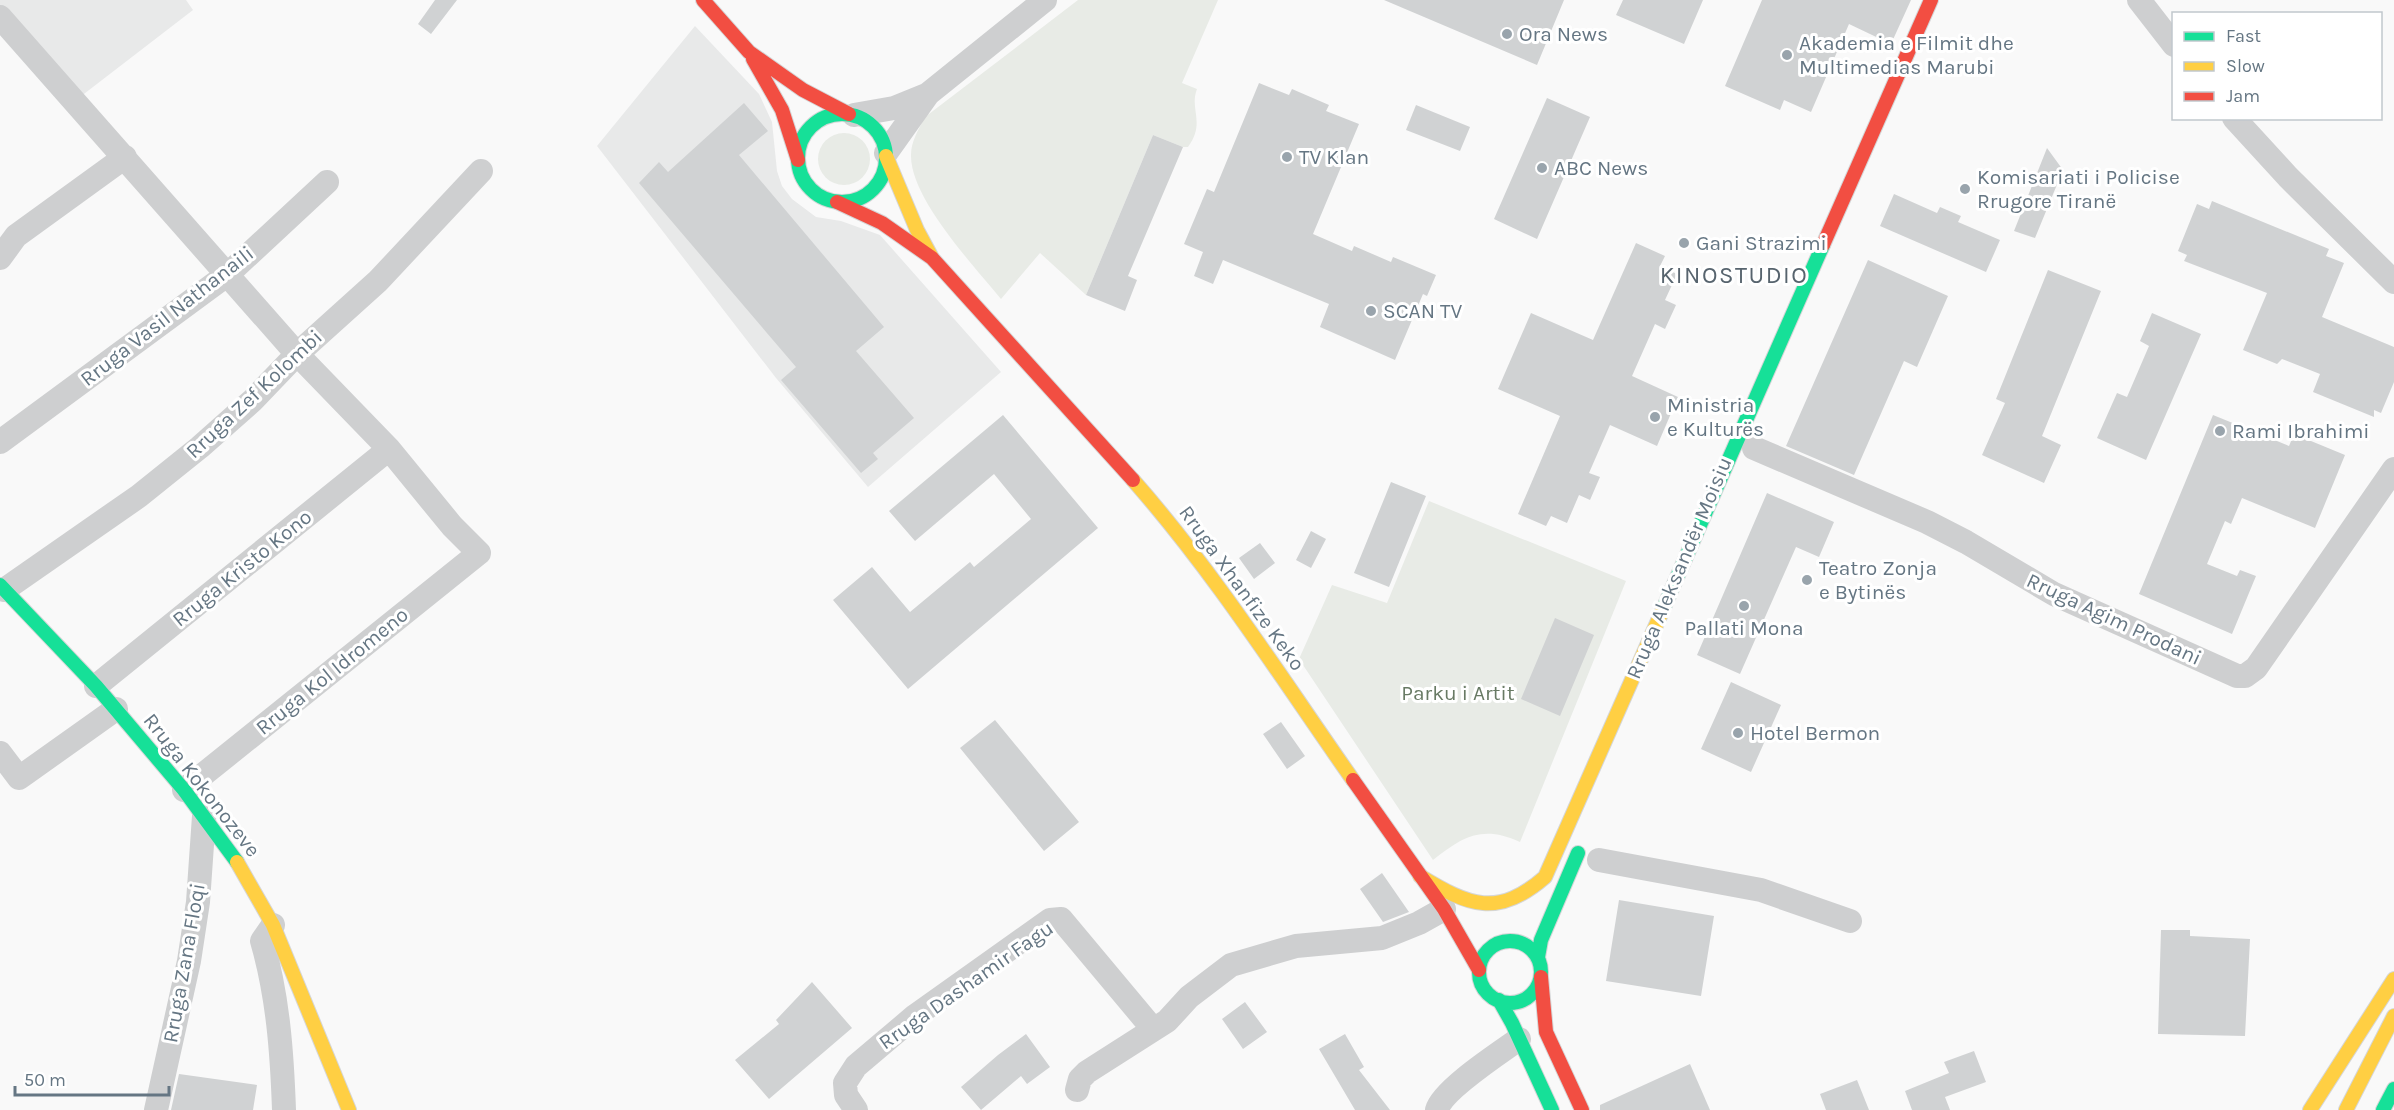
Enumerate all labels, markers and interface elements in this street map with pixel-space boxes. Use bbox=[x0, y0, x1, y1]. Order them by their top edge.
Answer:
legend bbox=[2172, 12, 2382, 120]
place label: Ora News bbox=[1519, 22, 1608, 46]
text: Fast bbox=[2226, 25, 2261, 47]
marker: Ora News bbox=[1500, 27, 1514, 41]
place label: Akademia e Filmit dhe Multimedias Marubi bbox=[1799, 31, 2014, 79]
marker: Akademia e Filmit dhe Multimedias Marubi bbox=[1780, 48, 1794, 62]
text: Slow bbox=[2226, 55, 2265, 77]
text: Jam bbox=[2226, 85, 2260, 107]
place label: TV Klan bbox=[1299, 145, 1369, 169]
marker: TV Klan bbox=[1280, 150, 1294, 164]
place label: ABC News bbox=[1554, 156, 1648, 180]
marker: ABC News bbox=[1535, 161, 1549, 175]
place label: Komisariati i Policise Rrugore Tiranë bbox=[1977, 165, 2180, 213]
marker: Komisariati i Policise Rrugore Tiranë bbox=[1958, 182, 1972, 196]
place label: Gani Strazimi bbox=[1696, 231, 1827, 255]
marker: Gani Strazimi bbox=[1677, 236, 1691, 250]
street label: Rruga Vasil Nathanaili bbox=[76, 241, 258, 391]
district label: KINOSTUDIO bbox=[1660, 261, 1808, 289]
place label: SCAN TV bbox=[1383, 299, 1462, 323]
marker: SCAN TV bbox=[1364, 304, 1378, 318]
street label: Rruga Zef Kolombi bbox=[181, 325, 327, 463]
place label: Ministria e Kulturës bbox=[1667, 393, 1764, 441]
marker: Ministria e Kulturës bbox=[1648, 410, 1662, 424]
place label: Rami Ibrahimi bbox=[2232, 419, 2370, 443]
marker: Rami Ibrahimi bbox=[2213, 424, 2227, 438]
street label: Rruga Aleksandër Moisiu bbox=[1621, 453, 1737, 683]
street label: Rruga Xhanfize Keko bbox=[1174, 501, 1310, 675]
street label: Rruga Kristo Kono bbox=[168, 505, 316, 631]
place label: Teatro Zonja e Bytinës bbox=[1819, 556, 1937, 604]
street label: Rruga Agim Prodani bbox=[2023, 568, 2205, 670]
marker: Teatro Zonja e Bytinës bbox=[1800, 573, 1814, 587]
marker: Pallati Mona bbox=[1737, 599, 1751, 613]
street label: Rruga Kol Idromeno bbox=[251, 602, 413, 740]
place label: Pallati Mona bbox=[1684, 616, 1804, 640]
park label: Parku i Artit bbox=[1401, 681, 1515, 705]
street label: Rruga Kokonozeve bbox=[139, 709, 265, 861]
place label: Hotel Bermon bbox=[1750, 721, 1880, 745]
marker: Hotel Bermon bbox=[1731, 726, 1745, 740]
street label: Rruga Zana Floqi bbox=[158, 881, 210, 1045]
street label: Rruga Dashamir Fagu bbox=[874, 916, 1058, 1054]
scale bar bbox=[15, 1059, 170, 1097]
text: 50 m bbox=[24, 1069, 66, 1091]

